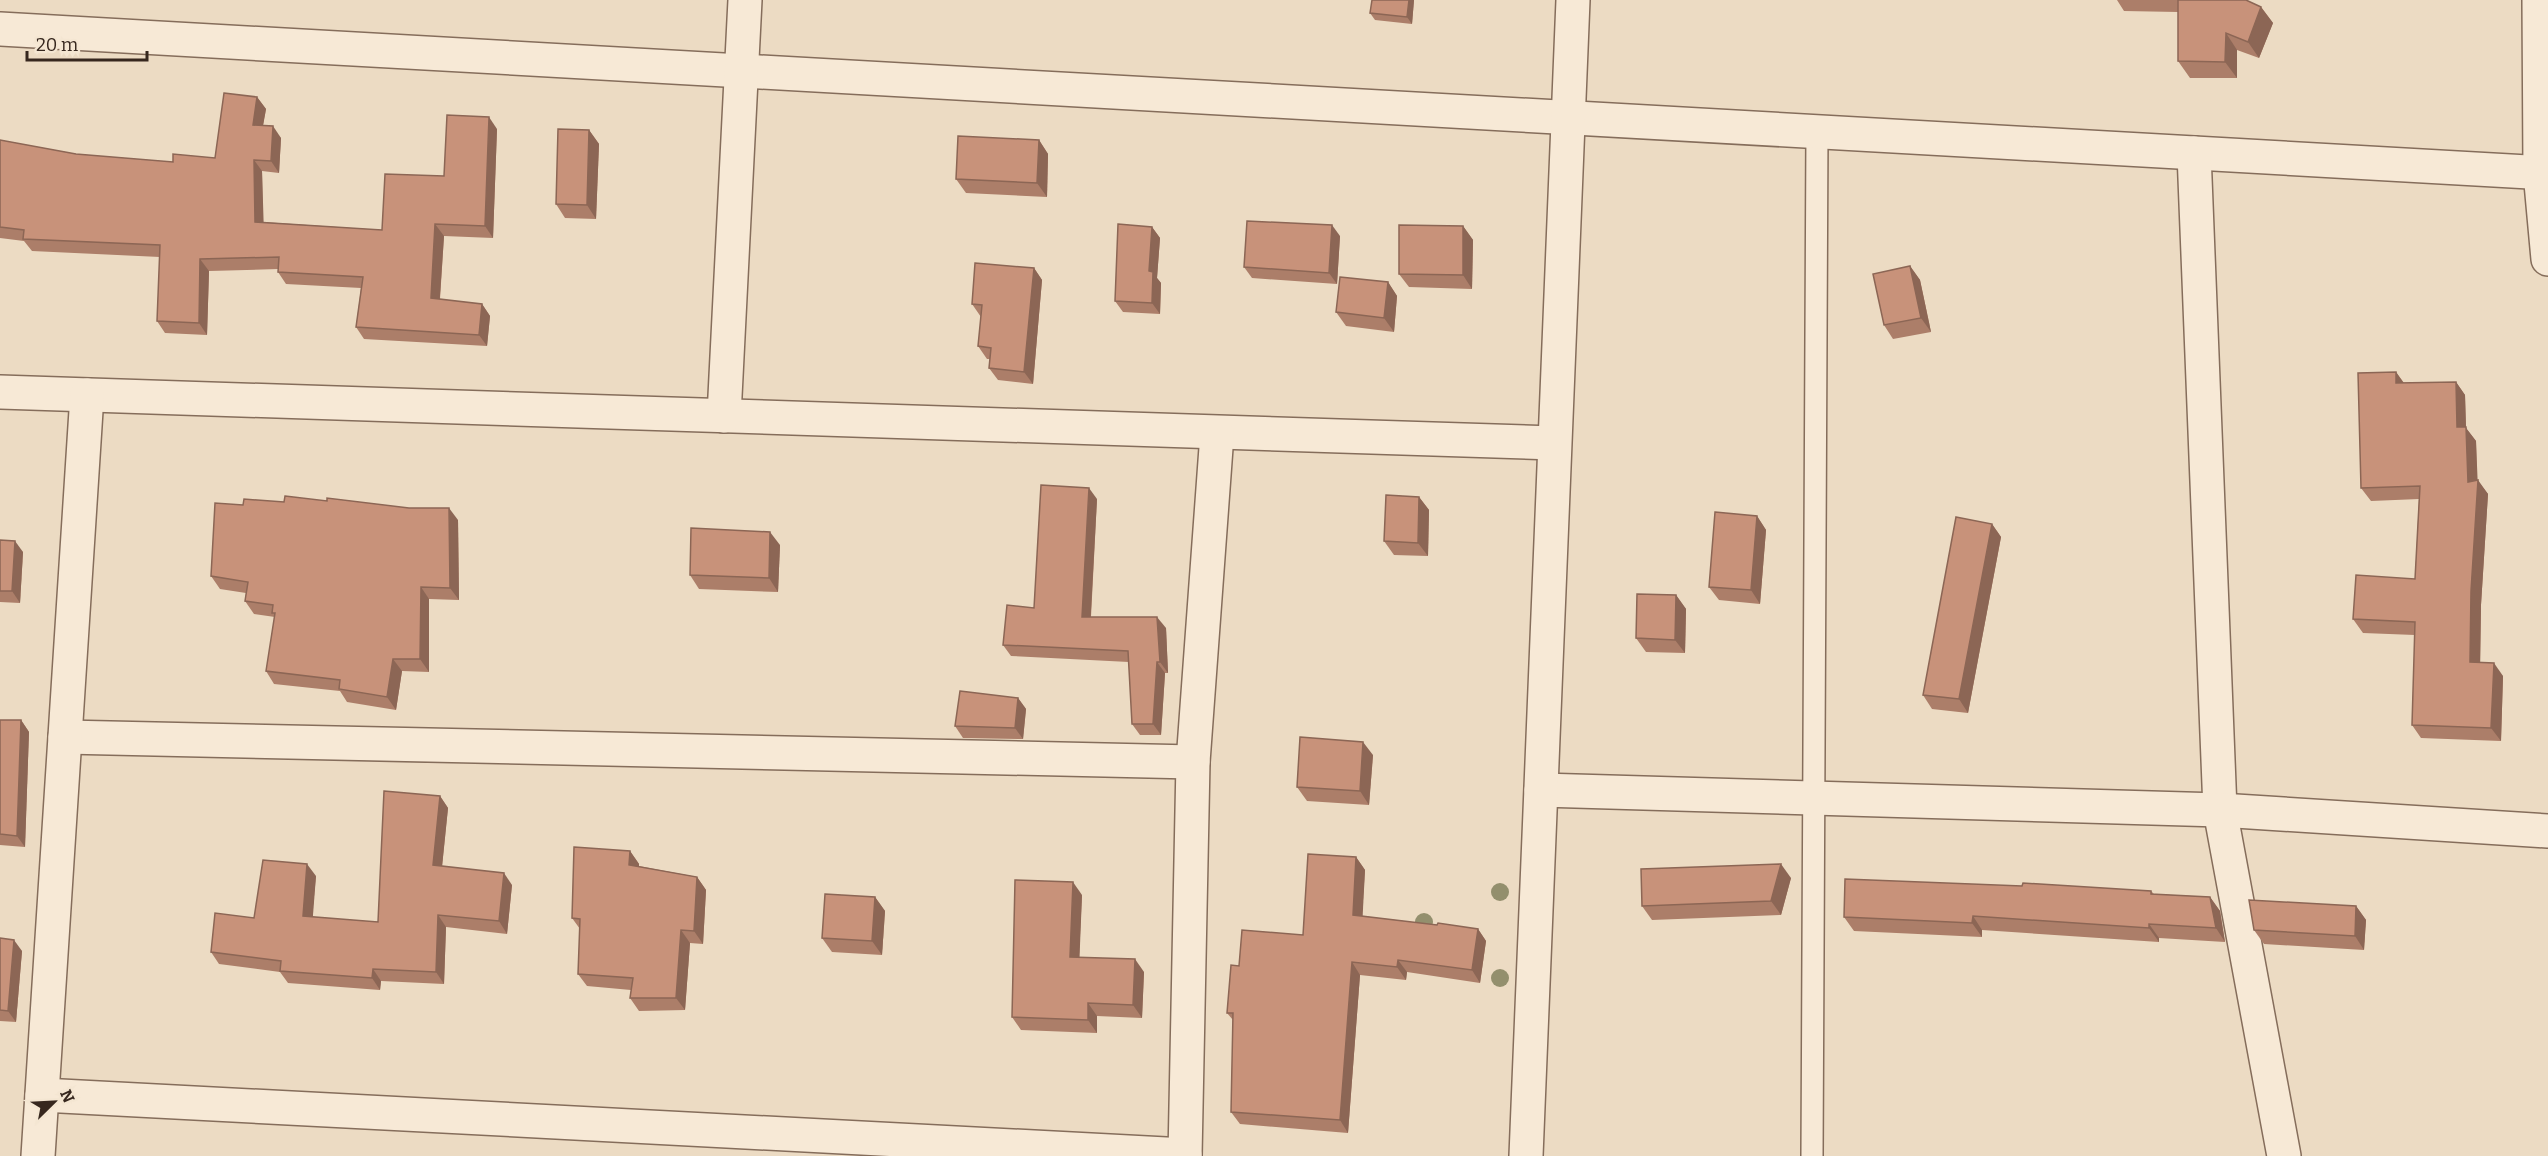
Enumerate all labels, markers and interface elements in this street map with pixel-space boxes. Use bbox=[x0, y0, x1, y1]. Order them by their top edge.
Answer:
scale bar bbox=[27, 24, 147, 62]
text: 20 m bbox=[36, 34, 78, 56]
north arrow bbox=[24, 1072, 84, 1132]
text: N bbox=[56, 1087, 78, 1106]

